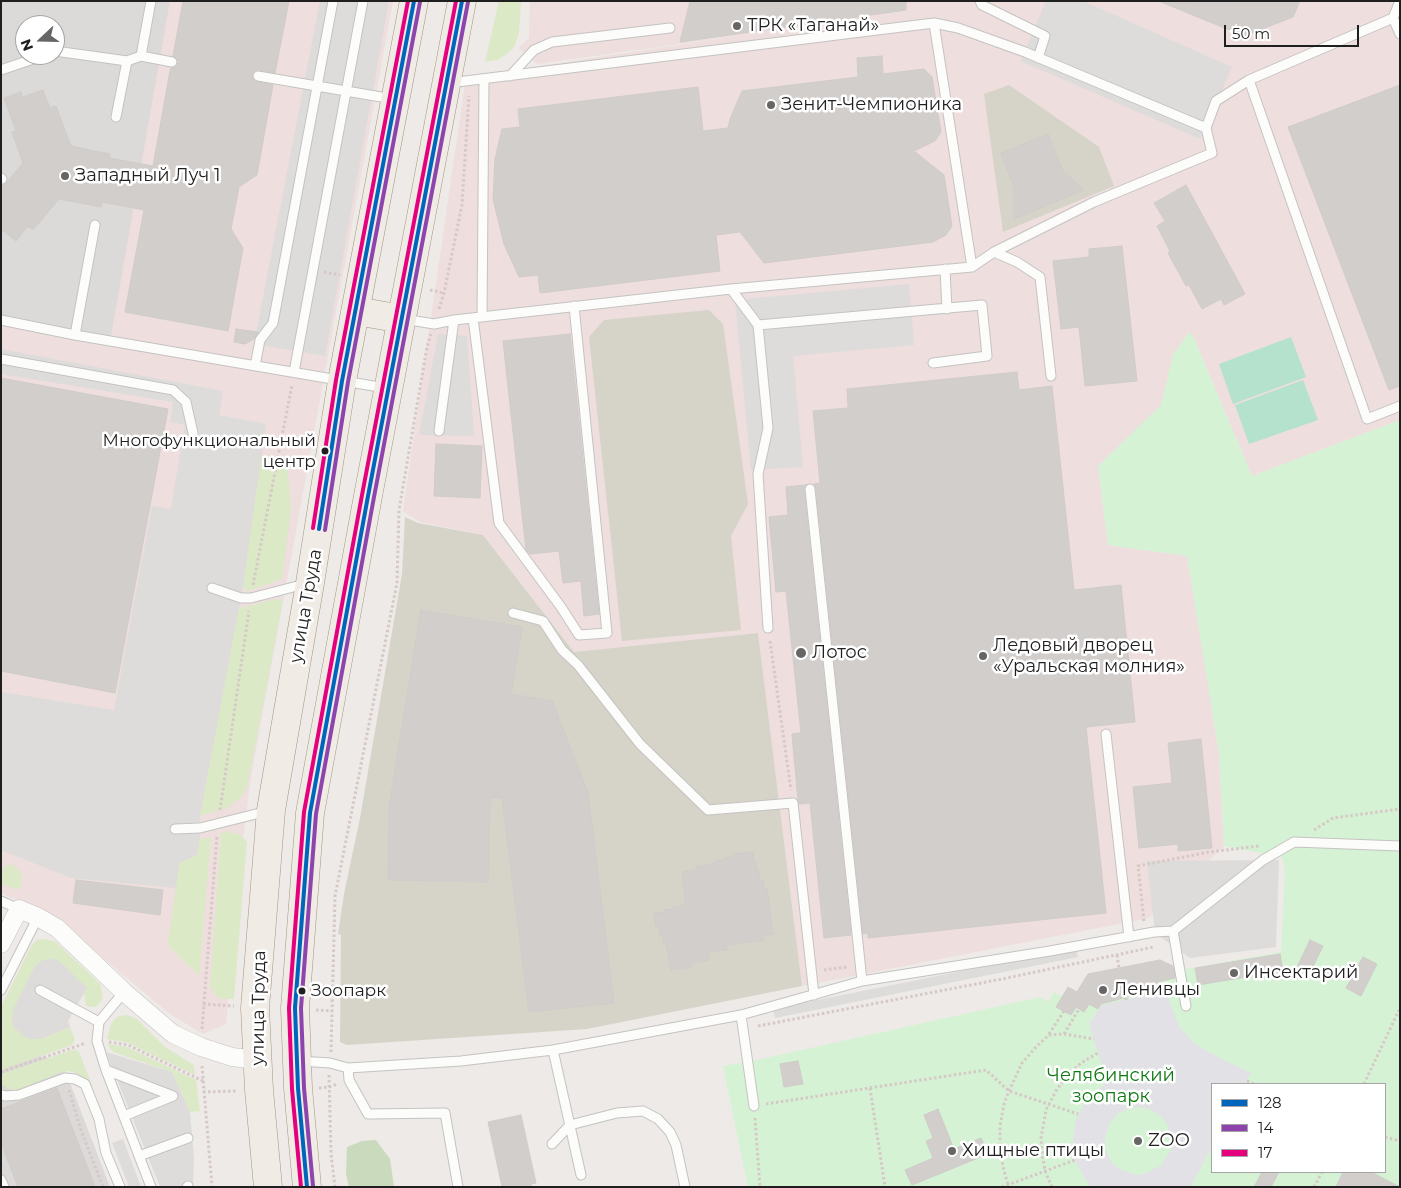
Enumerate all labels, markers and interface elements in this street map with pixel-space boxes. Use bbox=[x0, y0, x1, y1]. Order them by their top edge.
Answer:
north arrow bbox=[15, 15, 65, 65]
place label: ТРК «Таганай» bbox=[747, 15, 879, 37]
scale bar bbox=[1226, 15, 1361, 47]
marker: ТРК «Таганай» bbox=[731, 20, 743, 32]
text: 50 m bbox=[1232, 24, 1270, 43]
text: N bbox=[17, 37, 37, 54]
place label: Зенит-Чемпионика bbox=[781, 94, 962, 116]
marker: Зенит-Чемпионика bbox=[765, 99, 777, 111]
place label: Западный Луч 1 bbox=[75, 165, 221, 187]
marker: Западный Луч 1 bbox=[59, 170, 71, 182]
place label: Многофункциональный центр bbox=[103, 431, 316, 471]
marker: Многофункциональный центр bbox=[320, 446, 330, 456]
street label: улица Труда bbox=[285, 547, 327, 665]
place label: Ледовый дворец «Уральская молния» bbox=[993, 635, 1185, 678]
place label: Лотос bbox=[812, 642, 867, 664]
marker: Лотос bbox=[794, 646, 808, 660]
marker: Ледовый дворец «Уральская молния» bbox=[977, 650, 989, 662]
street label: улица Труда bbox=[247, 950, 271, 1066]
place label: Инсектарий bbox=[1244, 962, 1358, 984]
marker: Инсектарий bbox=[1228, 967, 1240, 979]
place label: Ленивцы bbox=[1113, 979, 1200, 1001]
place label: Зоопарк bbox=[311, 981, 386, 1001]
marker: Ленивцы bbox=[1097, 984, 1109, 996]
marker: Зоопарк bbox=[297, 986, 307, 996]
park label: Челябинский зоопарк bbox=[1047, 1065, 1175, 1108]
legend bbox=[1211, 1083, 1386, 1173]
text: 128 bbox=[1258, 1093, 1282, 1112]
text: 14 bbox=[1258, 1118, 1273, 1137]
place label: ZOO bbox=[1148, 1130, 1190, 1152]
marker: ZOO bbox=[1132, 1135, 1144, 1147]
place label: Хищные птицы bbox=[962, 1140, 1104, 1162]
text: 17 bbox=[1258, 1143, 1272, 1162]
marker: Хищные птицы bbox=[946, 1145, 958, 1157]

